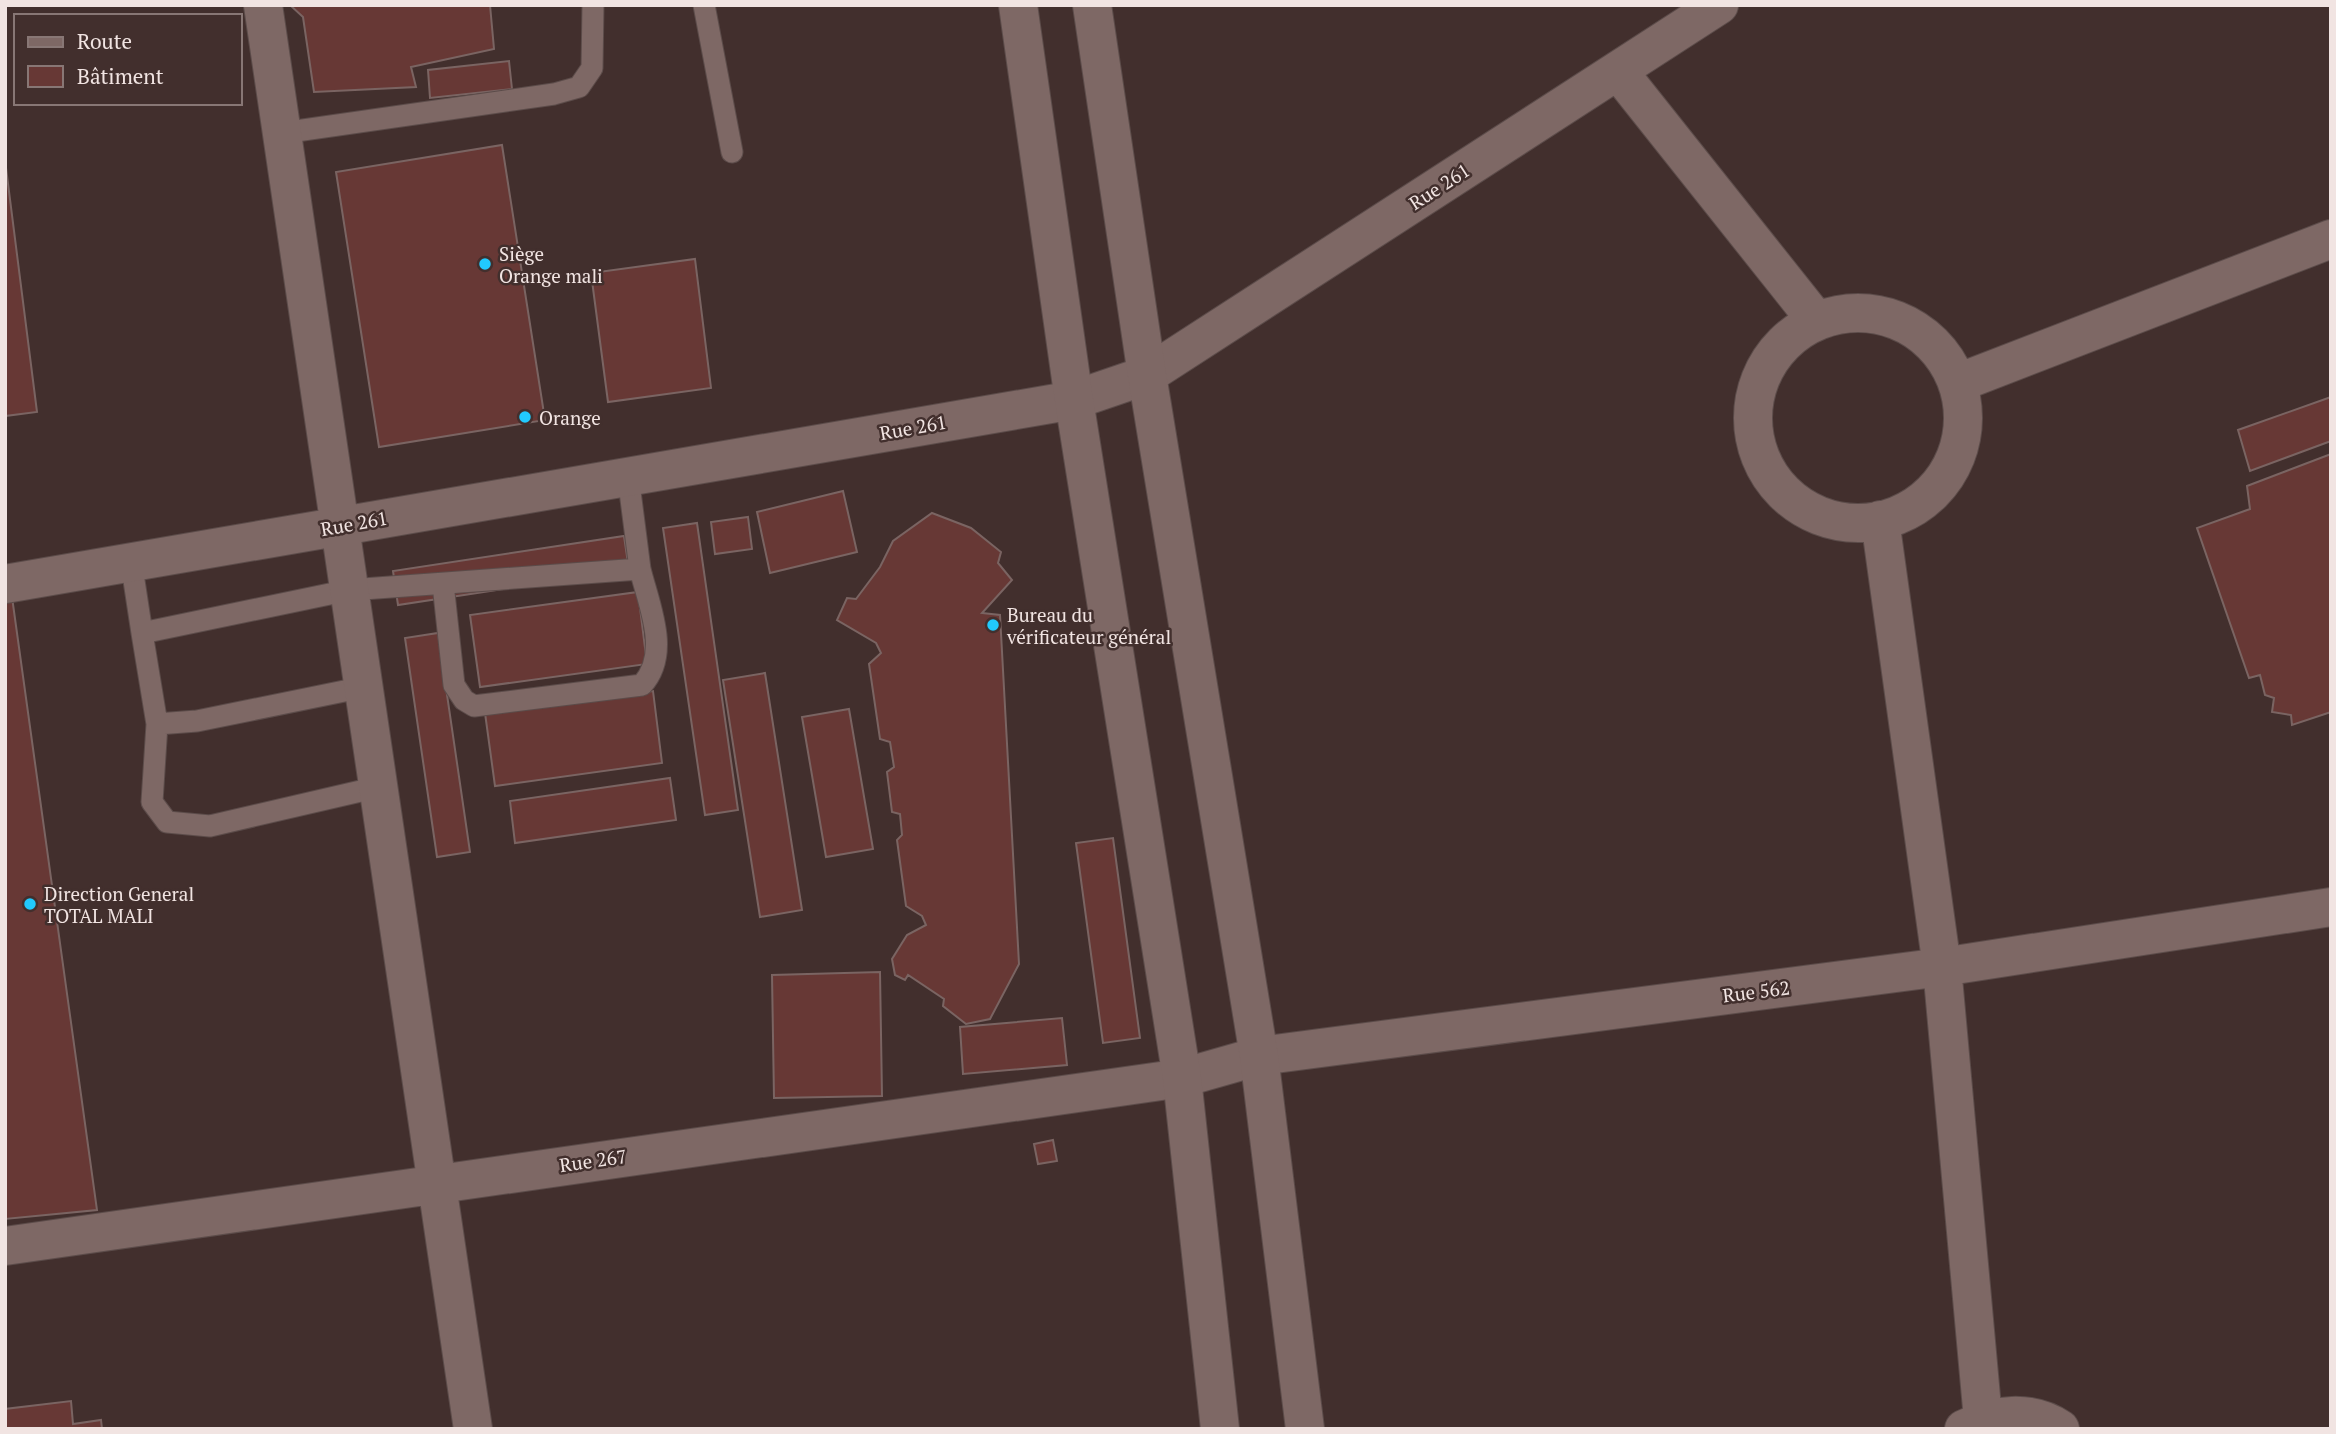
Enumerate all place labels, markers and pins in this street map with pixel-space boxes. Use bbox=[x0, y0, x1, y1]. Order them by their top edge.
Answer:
place label: Siège Orange mali bbox=[499, 241, 603, 288]
marker: Siège Orange mali bbox=[477, 256, 493, 272]
place label: Orange bbox=[539, 405, 601, 430]
marker: Orange bbox=[517, 409, 533, 425]
place label: Bureau du vérificateur général bbox=[1006, 602, 1171, 649]
marker: Bureau du vérificateur général bbox=[985, 617, 1001, 633]
place label: Direction General TOTAL MALI bbox=[44, 881, 194, 928]
marker: Direction General TOTAL MALI bbox=[22, 896, 38, 912]

